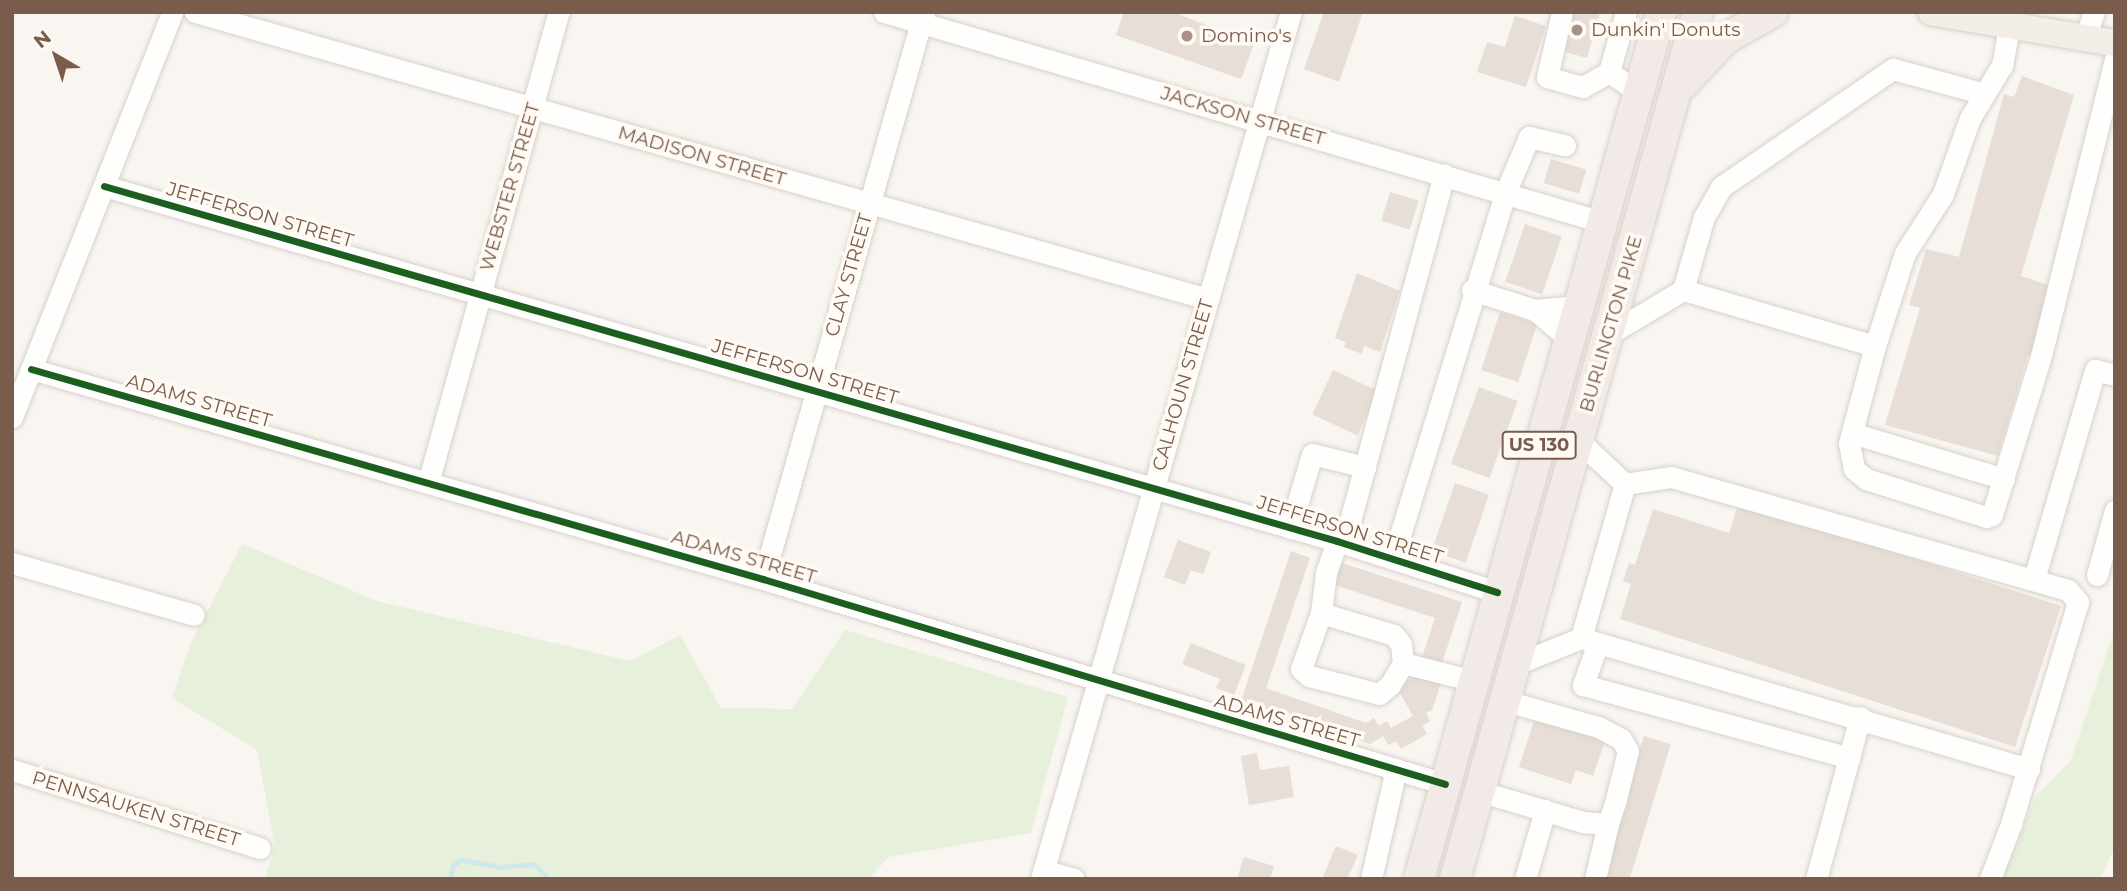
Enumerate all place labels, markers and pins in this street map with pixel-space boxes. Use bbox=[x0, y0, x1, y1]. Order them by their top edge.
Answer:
place label: Dunkin' Donuts bbox=[1591, 19, 1741, 41]
marker: Dunkin' Donuts bbox=[1569, 22, 1585, 38]
place label: Domino's bbox=[1201, 25, 1291, 47]
marker: Domino's bbox=[1179, 28, 1195, 44]

